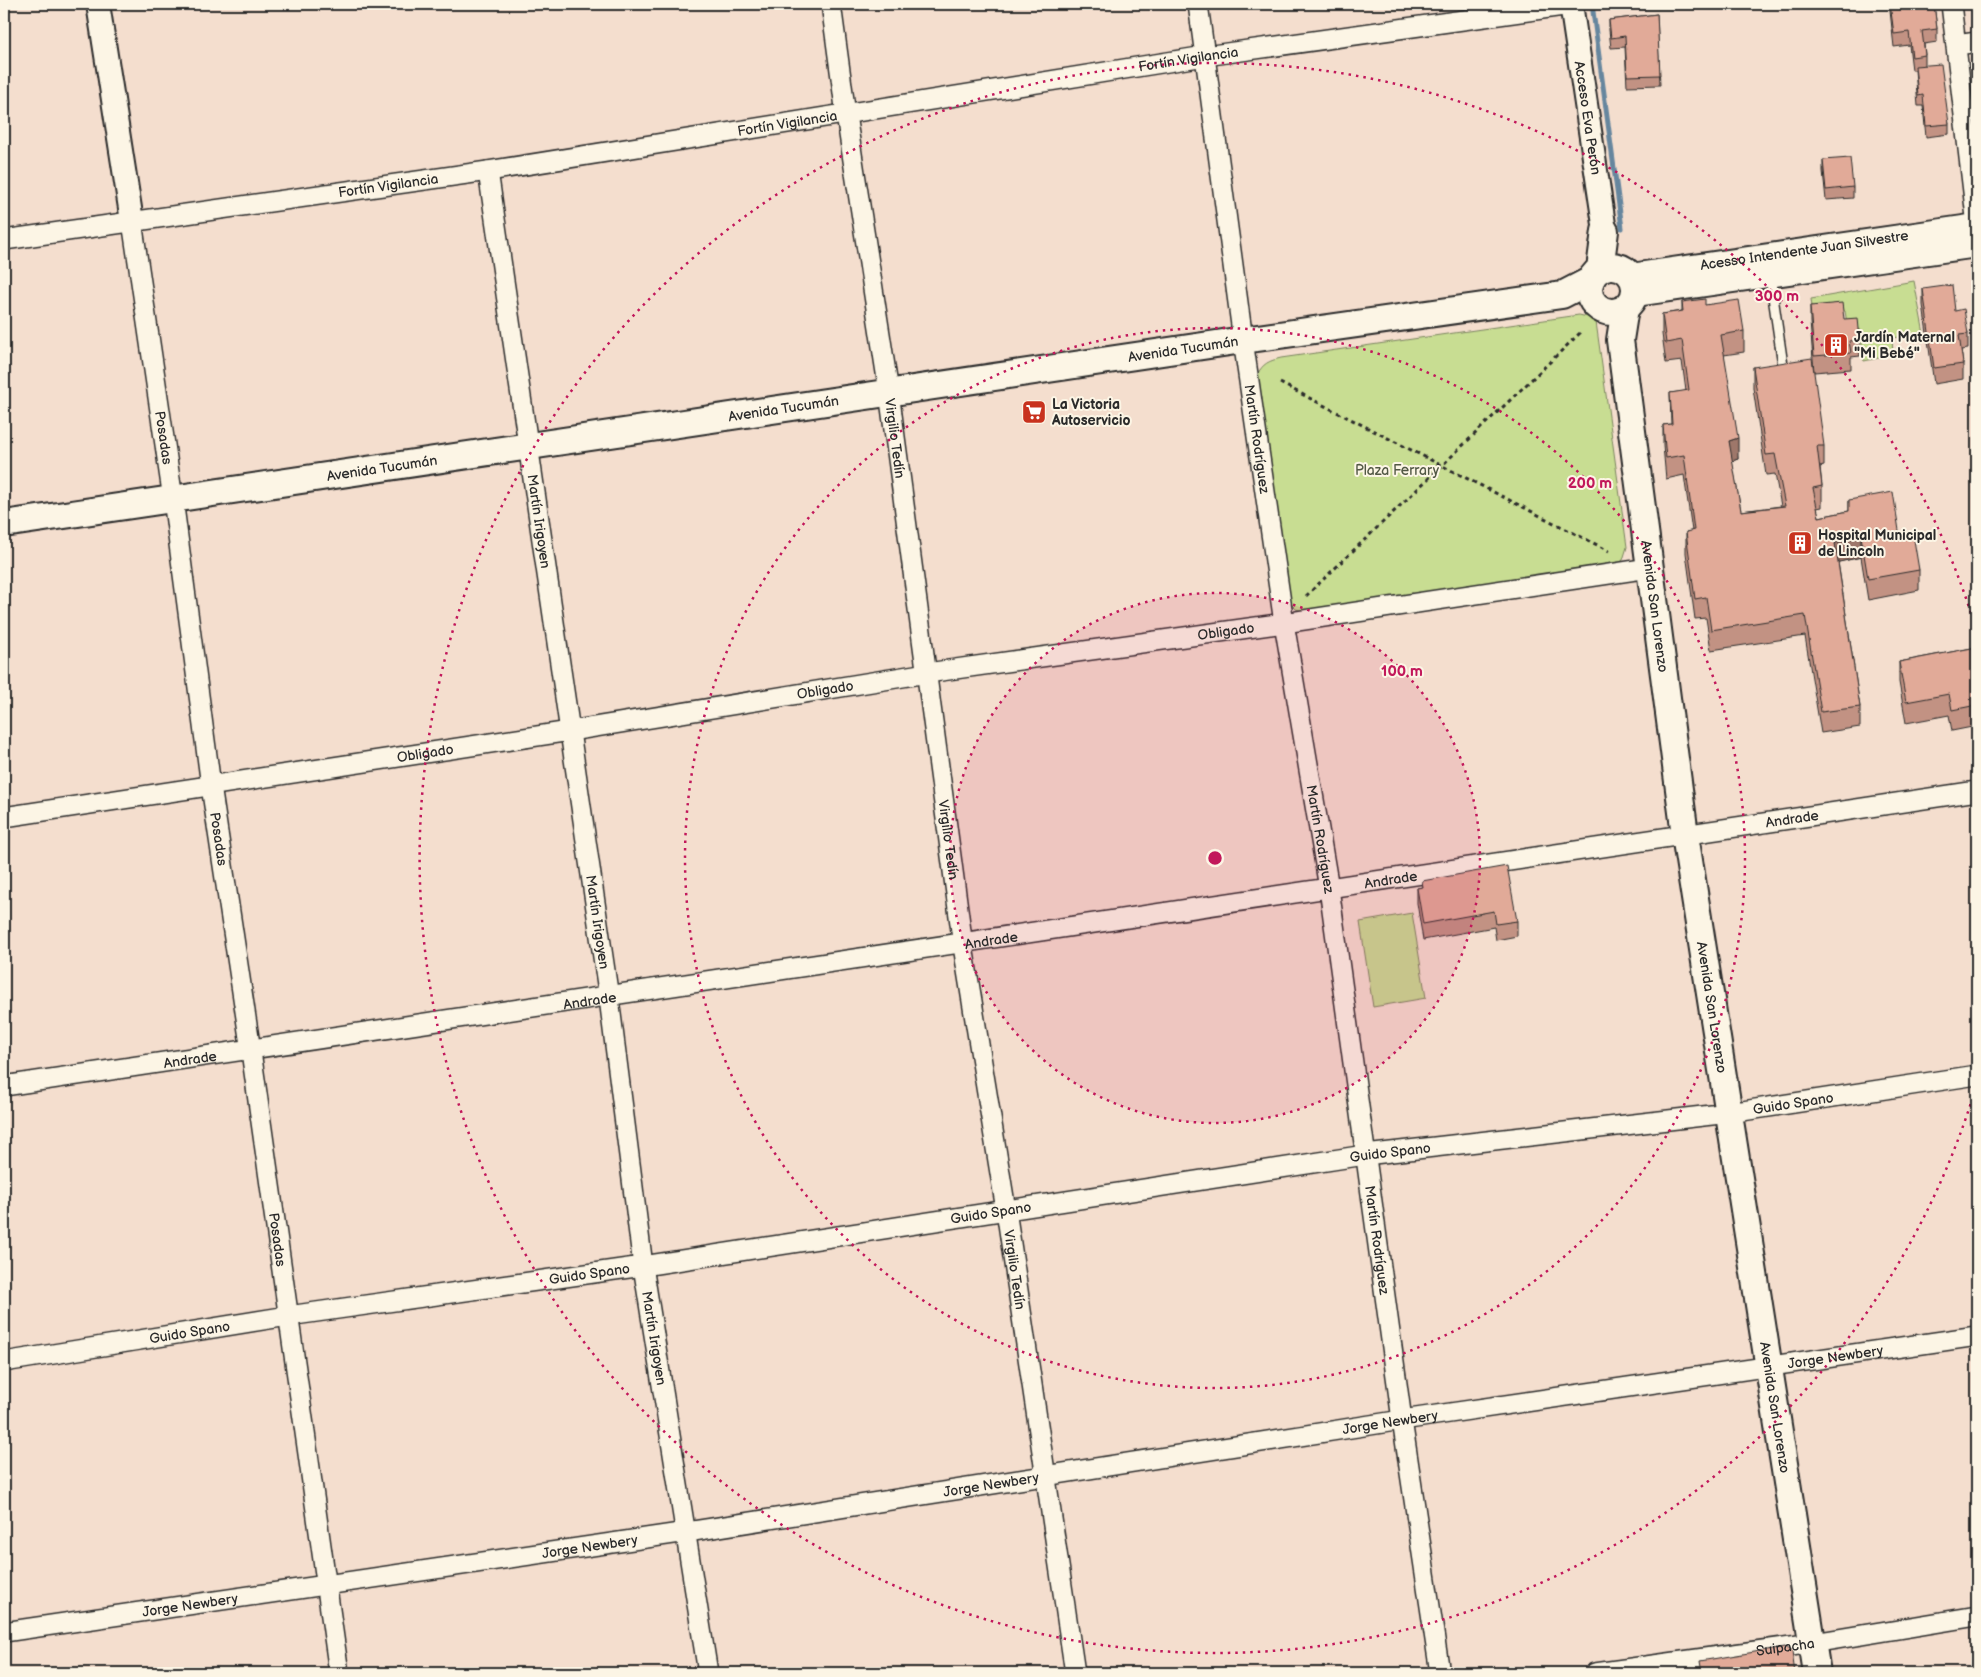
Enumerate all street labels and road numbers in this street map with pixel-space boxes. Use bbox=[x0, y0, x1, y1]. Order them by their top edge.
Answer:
street label: Fortín Vigilancia bbox=[1137, 43, 1239, 76]
street label: Acceso Eva Perón bbox=[1571, 60, 1604, 176]
street label: Fortín Vigilancia bbox=[736, 107, 839, 140]
street label: Fortín Vigilancia bbox=[337, 170, 439, 201]
street label: Acesso Intendente Juan Silvestre bbox=[1699, 227, 1909, 274]
street label: Avenida Tucumán bbox=[1127, 333, 1240, 366]
street label: Martín Rodríguez bbox=[1241, 383, 1273, 495]
street label: Avenida Tucumán bbox=[727, 392, 840, 425]
street label: Virgilio Tedín bbox=[881, 397, 908, 479]
street label: Posadas bbox=[151, 410, 176, 466]
street label: Avenida Tucumán bbox=[326, 452, 438, 485]
street label: Martín Irigoyen bbox=[523, 473, 554, 570]
street label: Avenida San Lorenzo bbox=[1637, 539, 1672, 673]
street label: Obligado bbox=[1197, 619, 1255, 644]
street label: Obligado bbox=[796, 677, 855, 703]
street label: Obligado bbox=[396, 741, 455, 766]
street label: Martín Rodríguez bbox=[1303, 783, 1338, 895]
street label: Virgilio Tedín bbox=[935, 799, 962, 881]
street label: Andrade bbox=[1764, 807, 1820, 832]
street label: Posadas bbox=[206, 811, 231, 867]
street label: Andrade bbox=[1363, 868, 1419, 892]
street label: Martín Irigoyen bbox=[582, 874, 613, 970]
street label: Andrade bbox=[964, 928, 1019, 953]
street label: Avenida San Lorenzo bbox=[1693, 940, 1730, 1074]
street label: Andrade bbox=[562, 989, 618, 1014]
street label: Andrade bbox=[162, 1048, 218, 1072]
street label: Guido Spano bbox=[1752, 1089, 1835, 1118]
street label: Guido Spano bbox=[1349, 1139, 1432, 1166]
street label: Martín Rodríguez bbox=[1361, 1184, 1393, 1296]
street label: Guido Spano bbox=[949, 1198, 1032, 1228]
street label: Posadas bbox=[265, 1212, 289, 1268]
street label: Virgilio Tedín bbox=[1000, 1229, 1029, 1311]
street label: Guido Spano bbox=[548, 1260, 631, 1288]
street label: Martín Irigoyen bbox=[638, 1290, 670, 1386]
street label: Guido Spano bbox=[148, 1318, 231, 1347]
street label: Avenida San Lorenzo bbox=[1756, 1340, 1793, 1474]
street label: Jorge Newbery bbox=[1786, 1342, 1885, 1373]
street label: Jorge Newbery bbox=[1341, 1407, 1440, 1438]
street label: Jorge Newbery bbox=[942, 1469, 1041, 1501]
street label: Jorge Newbery bbox=[541, 1531, 639, 1562]
street label: Jorge Newbery bbox=[141, 1590, 240, 1621]
street label: Suipacha bbox=[1755, 1635, 1816, 1660]

